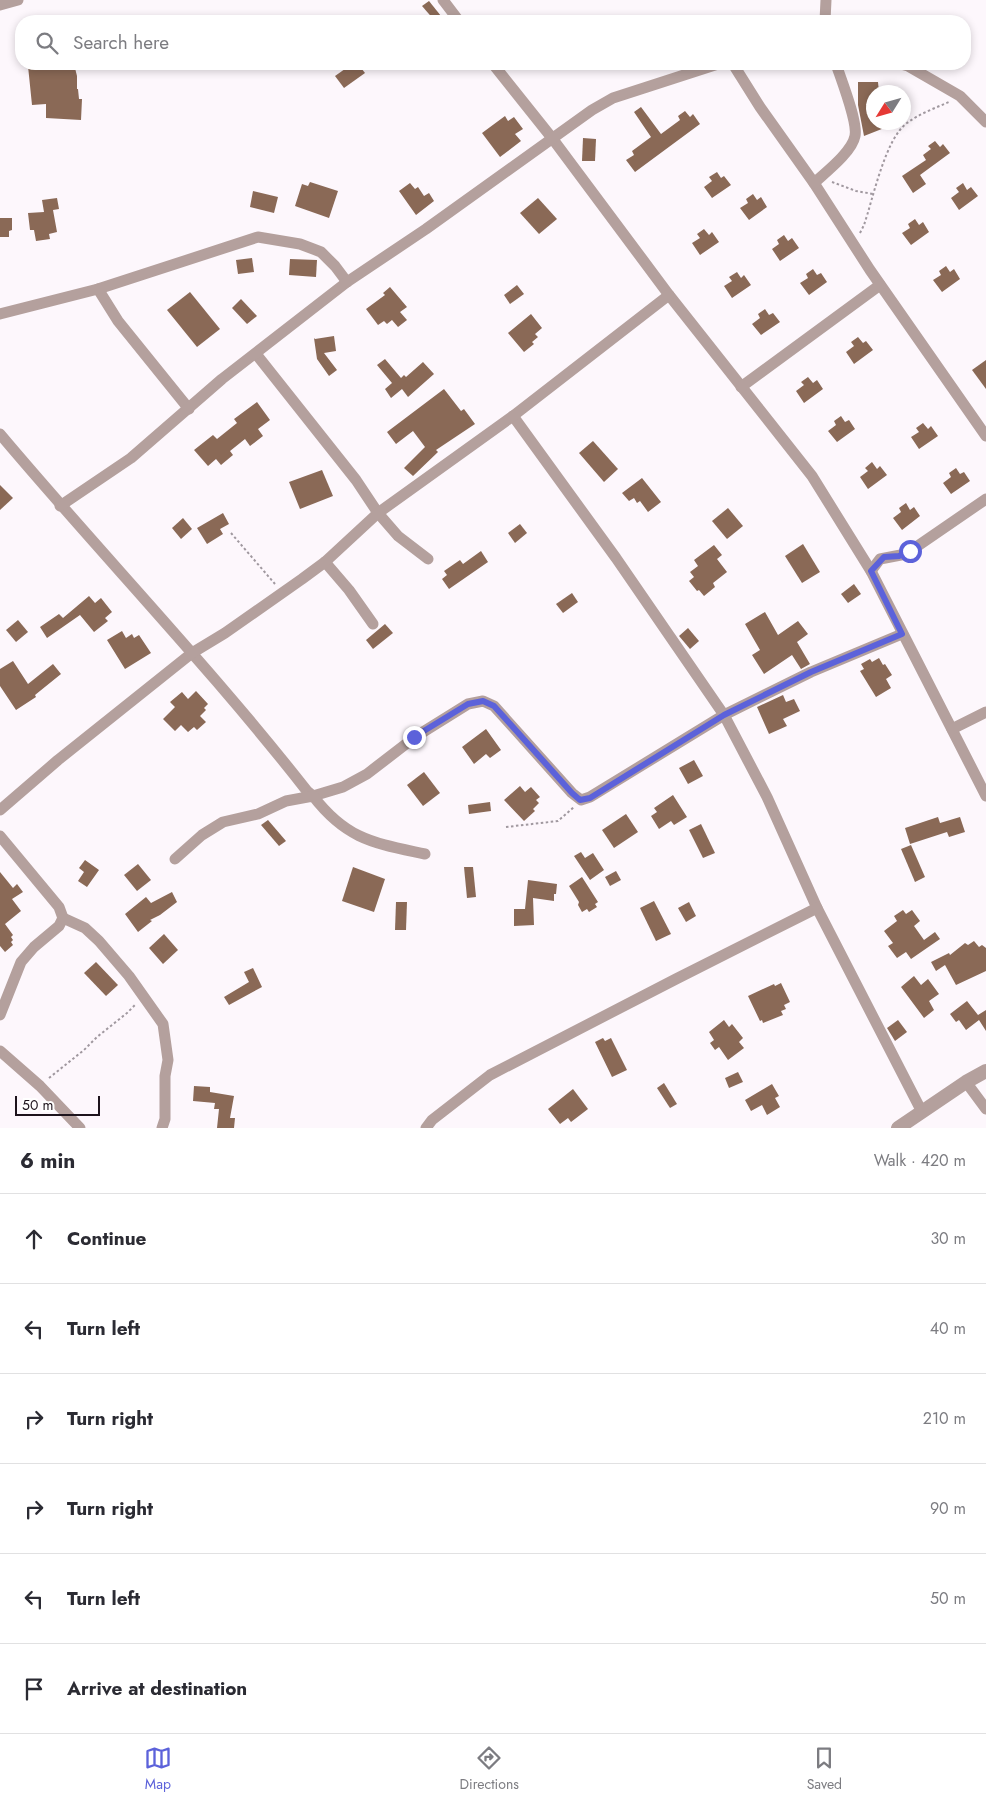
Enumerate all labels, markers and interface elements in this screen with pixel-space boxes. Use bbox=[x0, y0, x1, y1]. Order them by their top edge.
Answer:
search box bbox=[15, 15, 971, 70]
icon: search bbox=[33, 29, 61, 57]
text: Search here bbox=[73, 29, 169, 56]
north arrow bbox=[866, 85, 911, 130]
route start bbox=[899, 540, 922, 563]
route end bbox=[403, 726, 426, 749]
scale bar bbox=[15, 1093, 100, 1116]
text: 50 m bbox=[22, 1095, 53, 1115]
text: 6 min bbox=[20, 1146, 75, 1176]
text: Walk · 420 m bbox=[874, 1149, 966, 1172]
icon: ahead bbox=[20, 1225, 48, 1253]
text: Continue bbox=[67, 1225, 146, 1252]
text: 30 m bbox=[930, 1227, 966, 1250]
icon: left bbox=[20, 1315, 48, 1343]
text: Turn left bbox=[67, 1315, 140, 1342]
text: 40 m bbox=[930, 1317, 966, 1340]
icon: right bbox=[20, 1405, 48, 1433]
text: Turn right bbox=[67, 1405, 153, 1432]
text: 210 m bbox=[923, 1407, 966, 1430]
icon: right bbox=[20, 1495, 48, 1523]
text: Turn right bbox=[67, 1495, 153, 1522]
text: 90 m bbox=[930, 1497, 966, 1520]
icon: left bbox=[20, 1585, 48, 1613]
text: Turn left bbox=[67, 1585, 140, 1612]
text: 50 m bbox=[930, 1587, 966, 1610]
icon: arrive bbox=[20, 1675, 48, 1703]
text: Arrive at destination bbox=[67, 1675, 247, 1702]
tab: Map bbox=[144, 1744, 172, 1794]
tab: Directions bbox=[460, 1744, 519, 1794]
tab: Saved bbox=[807, 1744, 842, 1794]

